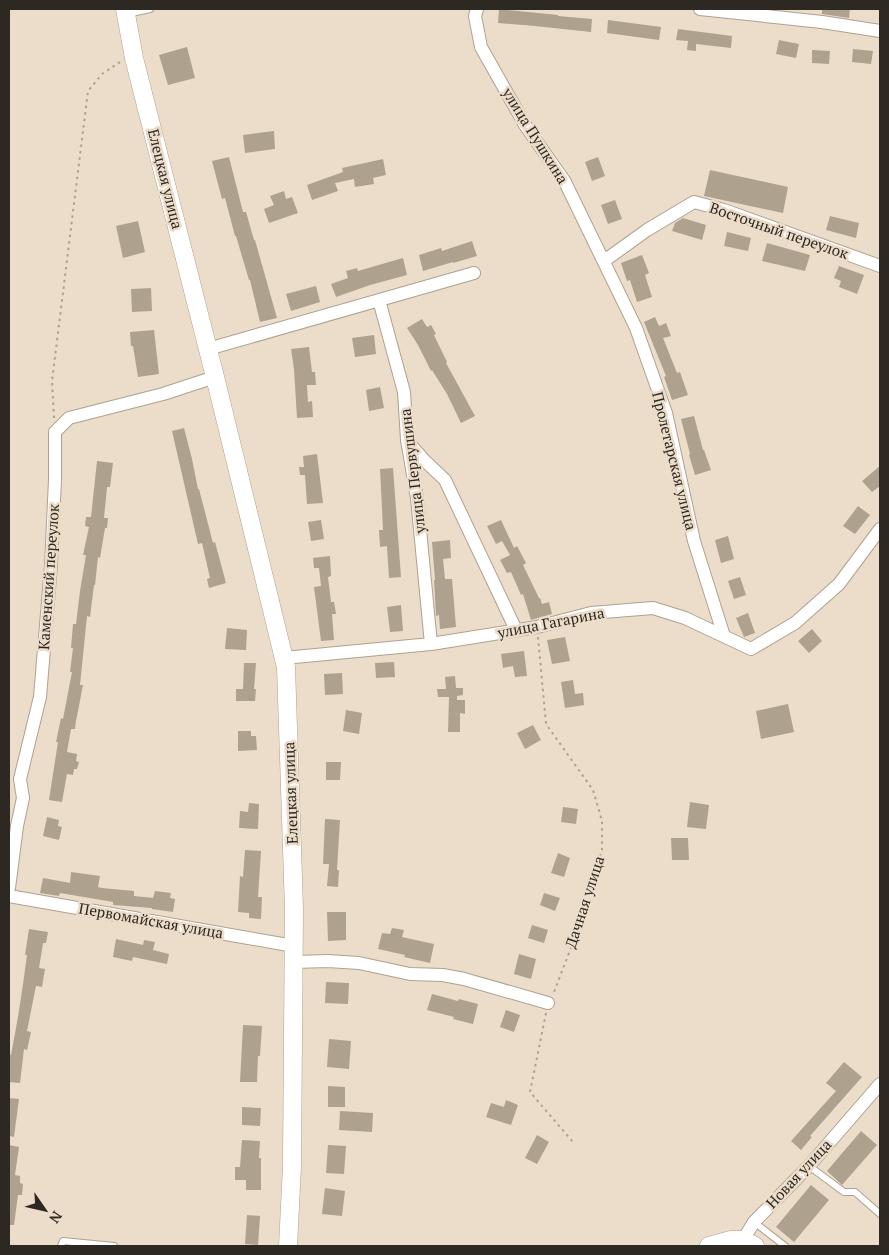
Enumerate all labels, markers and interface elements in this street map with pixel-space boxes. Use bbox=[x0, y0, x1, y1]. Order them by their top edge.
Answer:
street label: улица Пушкина bbox=[498, 83, 574, 188]
street label: Елецкая улица bbox=[144, 127, 188, 231]
street label: Восточный переулок bbox=[707, 197, 852, 263]
street label: Пролетарская улица bbox=[648, 389, 702, 532]
street label: улица Первушина bbox=[394, 407, 430, 536]
street label: Каменский переулок bbox=[33, 502, 63, 651]
street label: улица Гагарина bbox=[495, 602, 606, 642]
street label: Елецкая улица bbox=[278, 741, 302, 844]
street label: Дачная улица bbox=[560, 853, 609, 950]
street label: Первомайская улица bbox=[77, 897, 225, 943]
street label: Новая улица bbox=[761, 1134, 836, 1212]
north arrow bbox=[20, 1185, 70, 1235]
text: N bbox=[45, 1208, 67, 1228]

